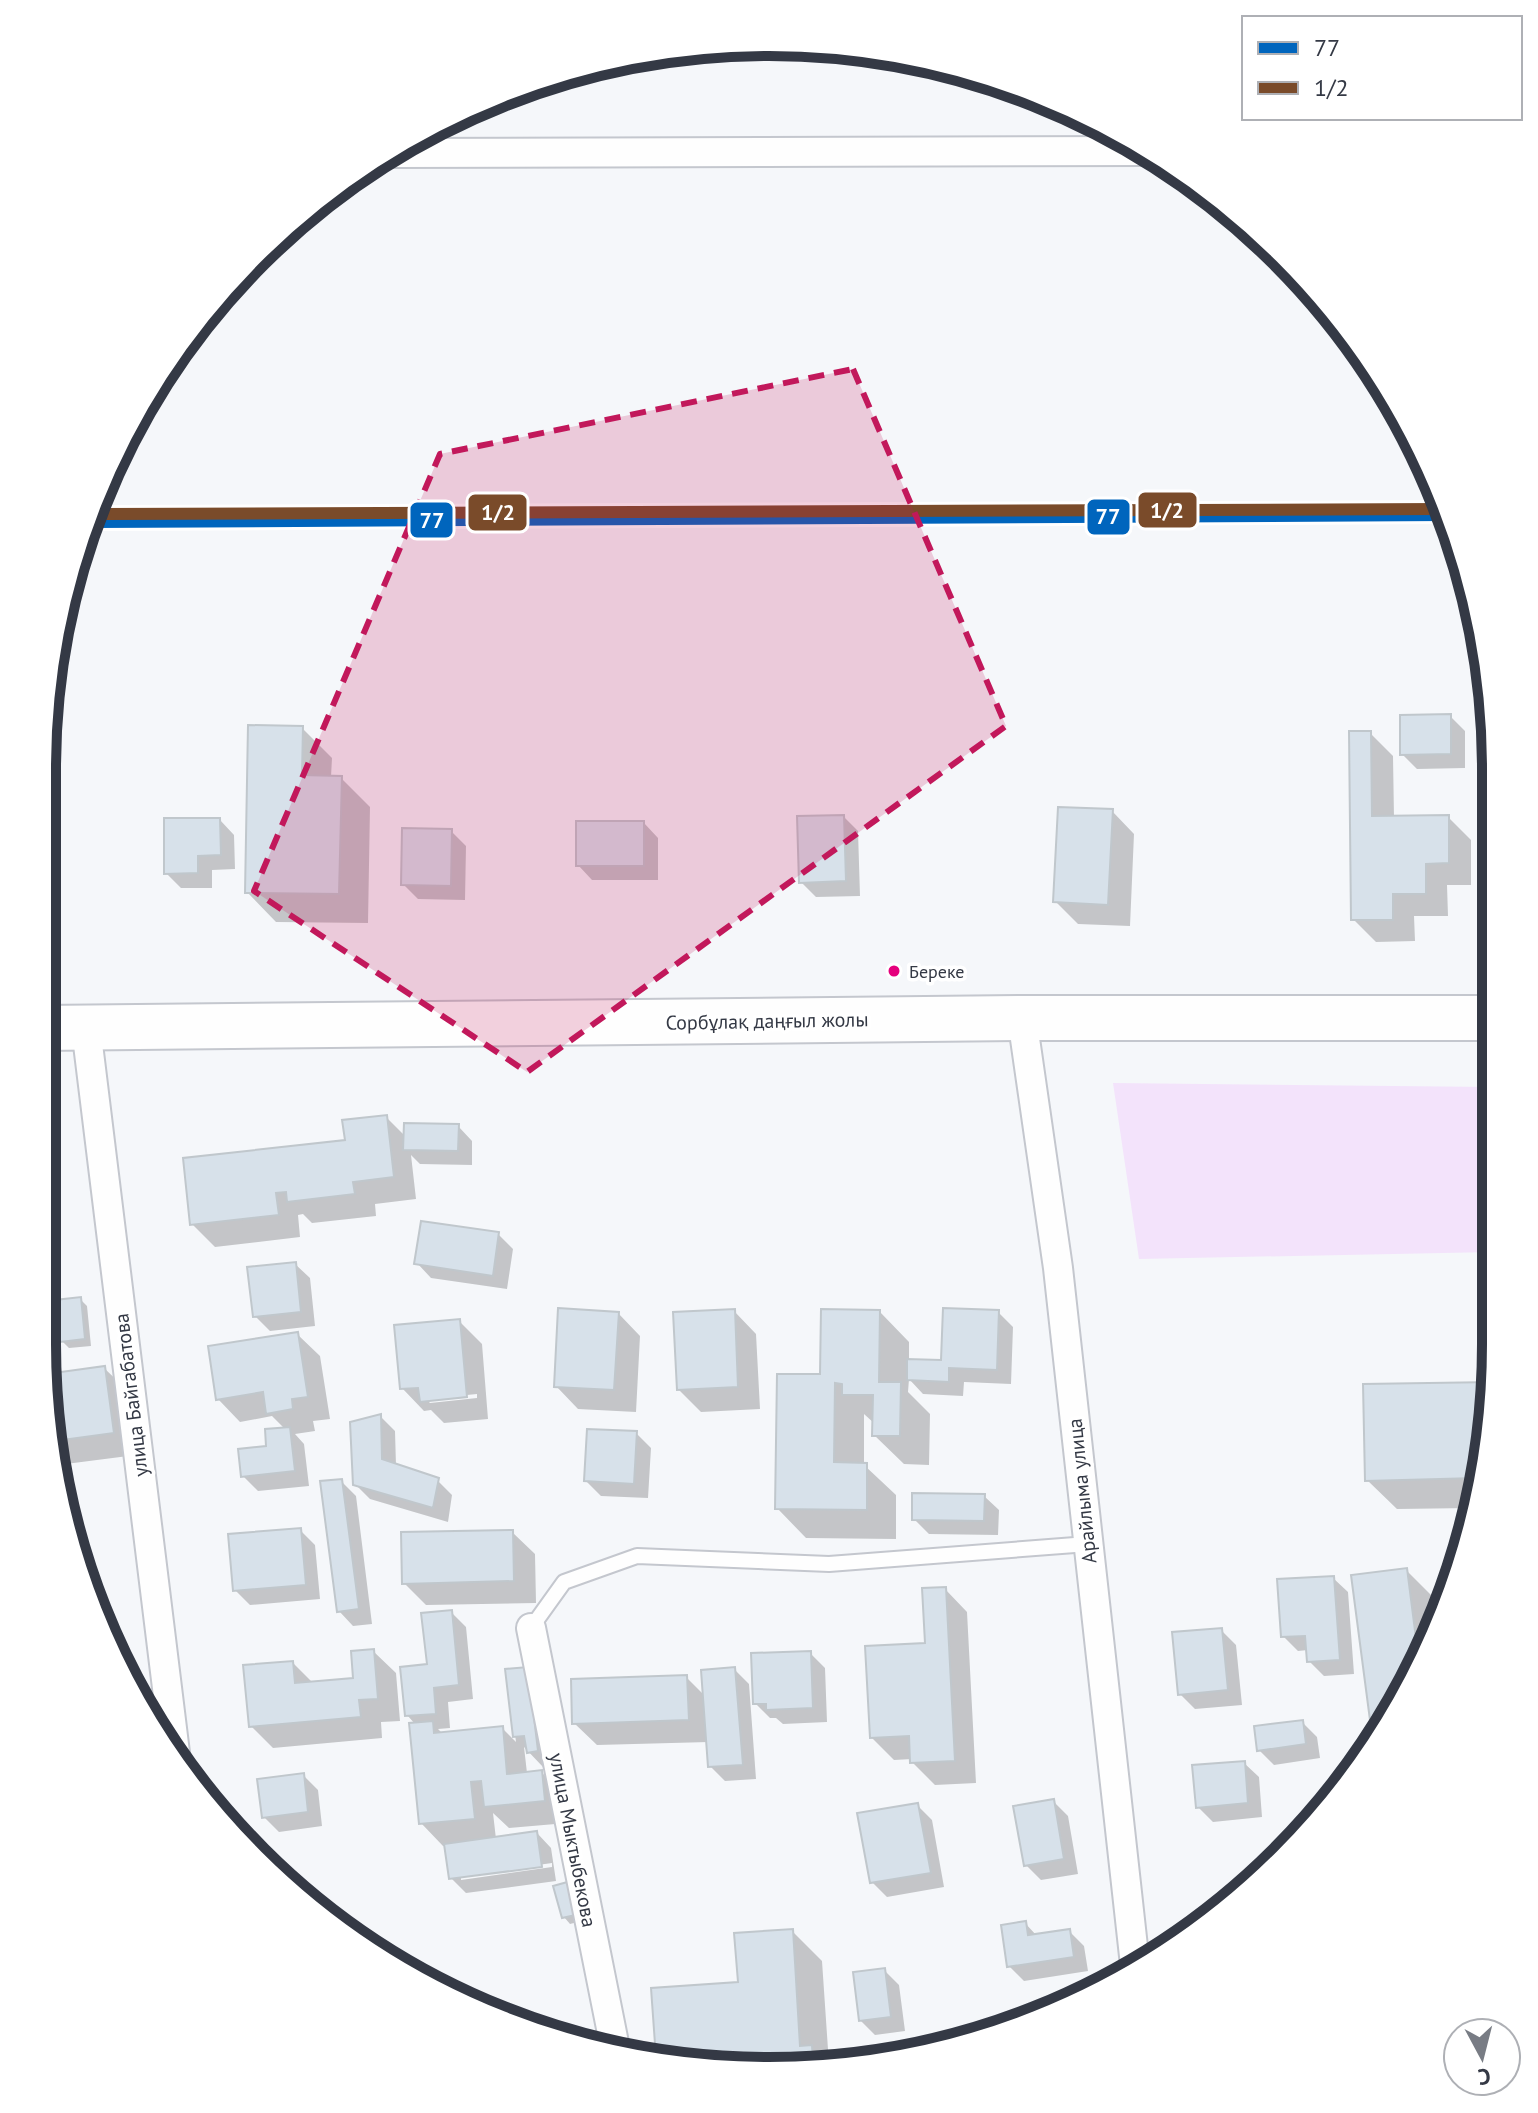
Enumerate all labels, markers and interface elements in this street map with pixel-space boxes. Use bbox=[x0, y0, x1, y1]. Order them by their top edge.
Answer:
legend bbox=[1242, 16, 1522, 120]
text: 77 bbox=[1314, 32, 1340, 63]
text: 1/2 bbox=[1314, 72, 1349, 103]
line badge: 1/2 bbox=[1137, 491, 1198, 529]
line badge: 1/2 bbox=[467, 493, 528, 532]
text: 1/2 bbox=[1150, 496, 1184, 524]
text: 1/2 bbox=[481, 498, 515, 526]
line badge: 77 bbox=[1086, 498, 1131, 536]
line badge: 77 bbox=[409, 501, 454, 539]
text: 77 bbox=[1096, 502, 1120, 530]
text: 77 bbox=[420, 506, 444, 534]
place label: Береке bbox=[909, 960, 964, 983]
marker: Береке bbox=[886, 963, 902, 979]
street label: Сорбұлақ даңғыл жолы bbox=[665, 1006, 869, 1036]
street label: улица Байгабатова bbox=[108, 1312, 154, 1478]
street label: Арайлыма улица bbox=[1061, 1417, 1103, 1565]
street label: улица Мыктыбекова bbox=[543, 1751, 603, 1929]
north arrow bbox=[1442, 2017, 1522, 2097]
text: С bbox=[1477, 2062, 1492, 2091]

